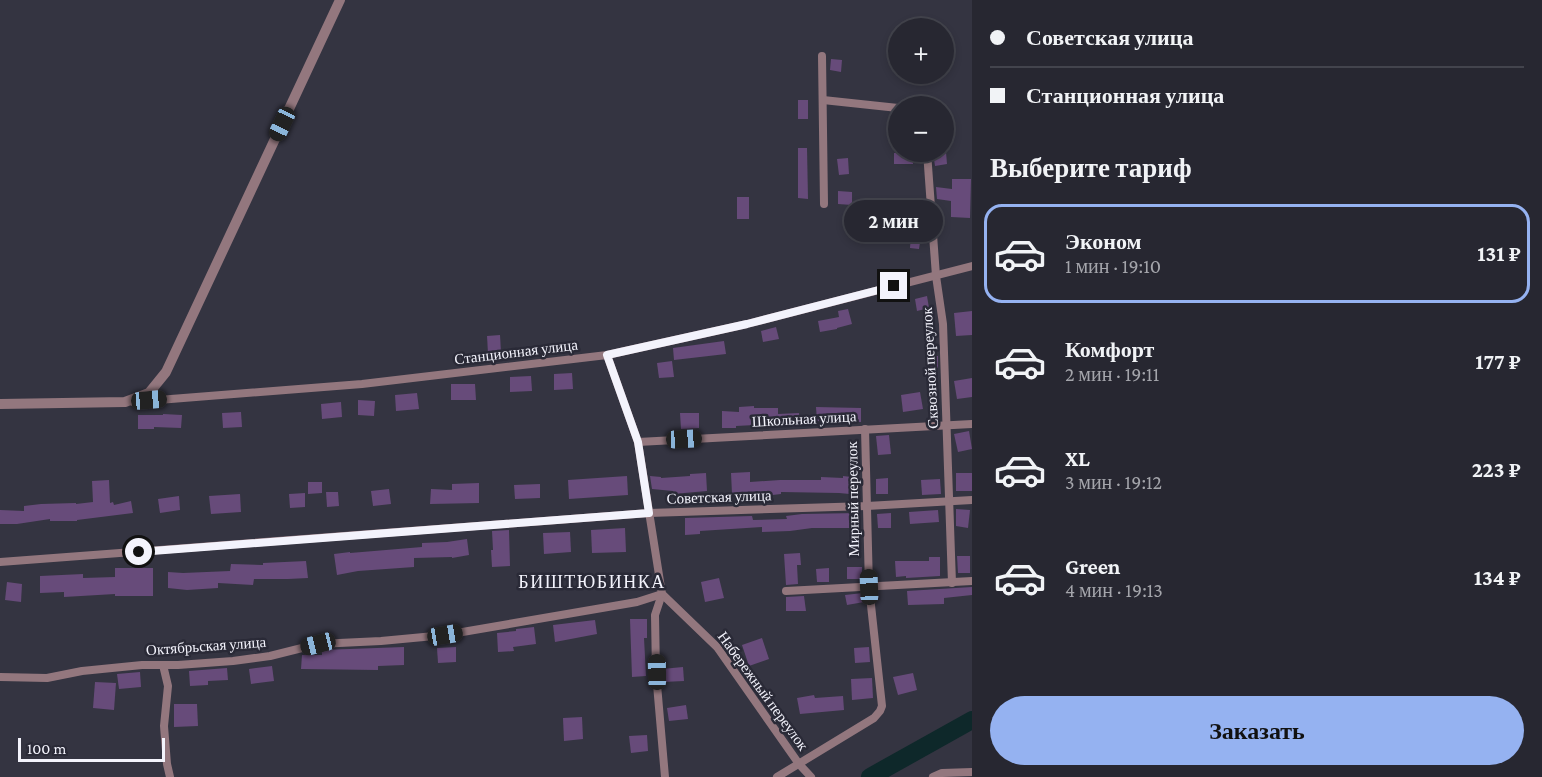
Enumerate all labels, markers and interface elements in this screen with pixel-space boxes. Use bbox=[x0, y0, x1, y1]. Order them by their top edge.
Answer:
map controls bbox=[888, 18, 954, 162]
button: + bbox=[888, 18, 954, 84]
text: Советская улица bbox=[1026, 25, 1193, 50]
text: Станционная улица bbox=[1026, 83, 1224, 108]
button: − bbox=[888, 96, 954, 162]
car bbox=[266, 104, 298, 144]
text: Выберите тариф bbox=[990, 153, 1192, 183]
callout: 2 мин bbox=[844, 199, 944, 241]
text: 2 мин bbox=[868, 210, 919, 232]
icon: car bbox=[993, 227, 1047, 281]
text: Эконом bbox=[1065, 229, 1142, 254]
text: 131 ₽ bbox=[1477, 241, 1521, 266]
text: 1 мин · 19:10 bbox=[1065, 255, 1161, 277]
route end bbox=[880, 272, 907, 299]
street label: Сквозной переулок bbox=[919, 306, 941, 429]
icon: car bbox=[993, 335, 1047, 389]
street label: Станционная улица bbox=[453, 336, 579, 368]
text: Комфорт bbox=[1065, 337, 1154, 362]
text: 177 ₽ bbox=[1475, 349, 1521, 374]
text: 2 мин · 19:11 bbox=[1065, 363, 1159, 385]
car bbox=[130, 389, 168, 411]
street label: Школьная улица bbox=[751, 408, 857, 430]
car bbox=[666, 429, 702, 449]
street label: Мирный переулок bbox=[844, 440, 862, 557]
icon: car bbox=[993, 443, 1047, 497]
text: XL bbox=[1065, 446, 1090, 471]
text: 223 ₽ bbox=[1472, 457, 1521, 482]
text: 3 мин · 19:12 bbox=[1065, 471, 1162, 493]
street label: Советская улица bbox=[666, 487, 772, 507]
route start bbox=[125, 538, 152, 565]
icon: car bbox=[993, 551, 1047, 605]
text: Green bbox=[1065, 554, 1121, 579]
text: 134 ₽ bbox=[1474, 565, 1521, 590]
car bbox=[859, 569, 879, 605]
district label: БИШТЮБИНКА bbox=[518, 572, 666, 592]
text: 4 мин · 19:13 bbox=[1065, 579, 1163, 601]
car bbox=[426, 623, 464, 647]
street label: Набережный переулок bbox=[715, 629, 812, 754]
car bbox=[298, 631, 338, 657]
street label: Октябрьская улица bbox=[145, 634, 267, 658]
car bbox=[648, 654, 666, 690]
button: Заказать bbox=[990, 696, 1524, 765]
scale bar bbox=[18, 735, 165, 762]
text: 100 m bbox=[27, 740, 66, 757]

